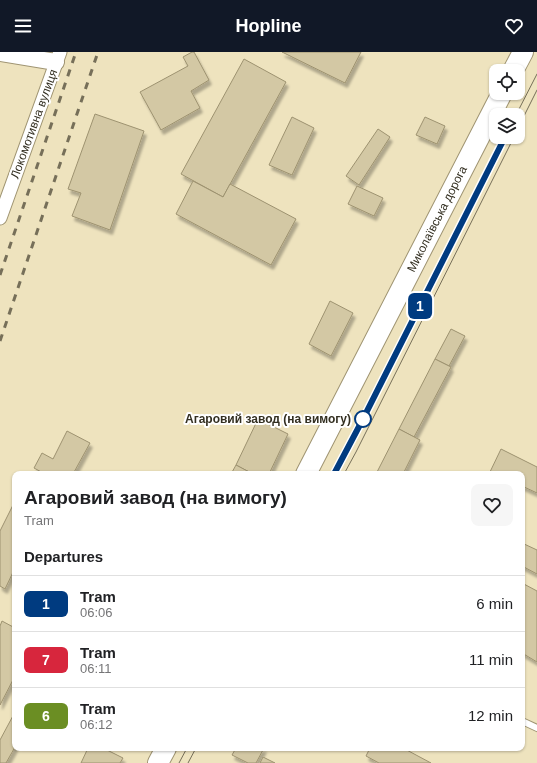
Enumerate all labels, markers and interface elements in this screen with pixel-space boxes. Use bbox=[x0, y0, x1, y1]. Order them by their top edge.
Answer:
icon: menu bbox=[12, 15, 34, 37]
icon: heart bbox=[503, 15, 525, 37]
text: Hopline bbox=[236, 16, 302, 36]
map controls bbox=[489, 64, 525, 144]
button: locate bbox=[489, 64, 525, 100]
street label: Локомотивна вулиця bbox=[8, 67, 60, 181]
button: layers bbox=[489, 108, 525, 144]
street label: Миколаївська дорога bbox=[404, 163, 470, 274]
line badge: 1 bbox=[407, 293, 433, 319]
text: 1 bbox=[416, 298, 424, 314]
marker: Агаровий завод (на вимогу) bbox=[354, 410, 372, 428]
place label: Агаровий завод (на вимогу) bbox=[185, 412, 351, 426]
button: heart bbox=[471, 484, 513, 526]
text: Агаровий завод (на вимогу) bbox=[24, 487, 287, 508]
text: Tram bbox=[24, 513, 54, 528]
text: Departures bbox=[24, 548, 103, 565]
text: Tram bbox=[80, 588, 116, 605]
text: 6 min bbox=[476, 595, 513, 612]
text: 1 bbox=[42, 596, 50, 612]
text: 06:06 bbox=[80, 605, 113, 620]
text: Tram bbox=[80, 644, 116, 661]
text: 11 min bbox=[469, 651, 513, 668]
text: 7 bbox=[42, 652, 50, 668]
text: 06:11 bbox=[80, 661, 112, 676]
text: Tram bbox=[80, 700, 116, 717]
text: 12 min bbox=[468, 707, 513, 724]
text: 6 bbox=[42, 708, 50, 724]
text: 06:12 bbox=[80, 717, 113, 732]

